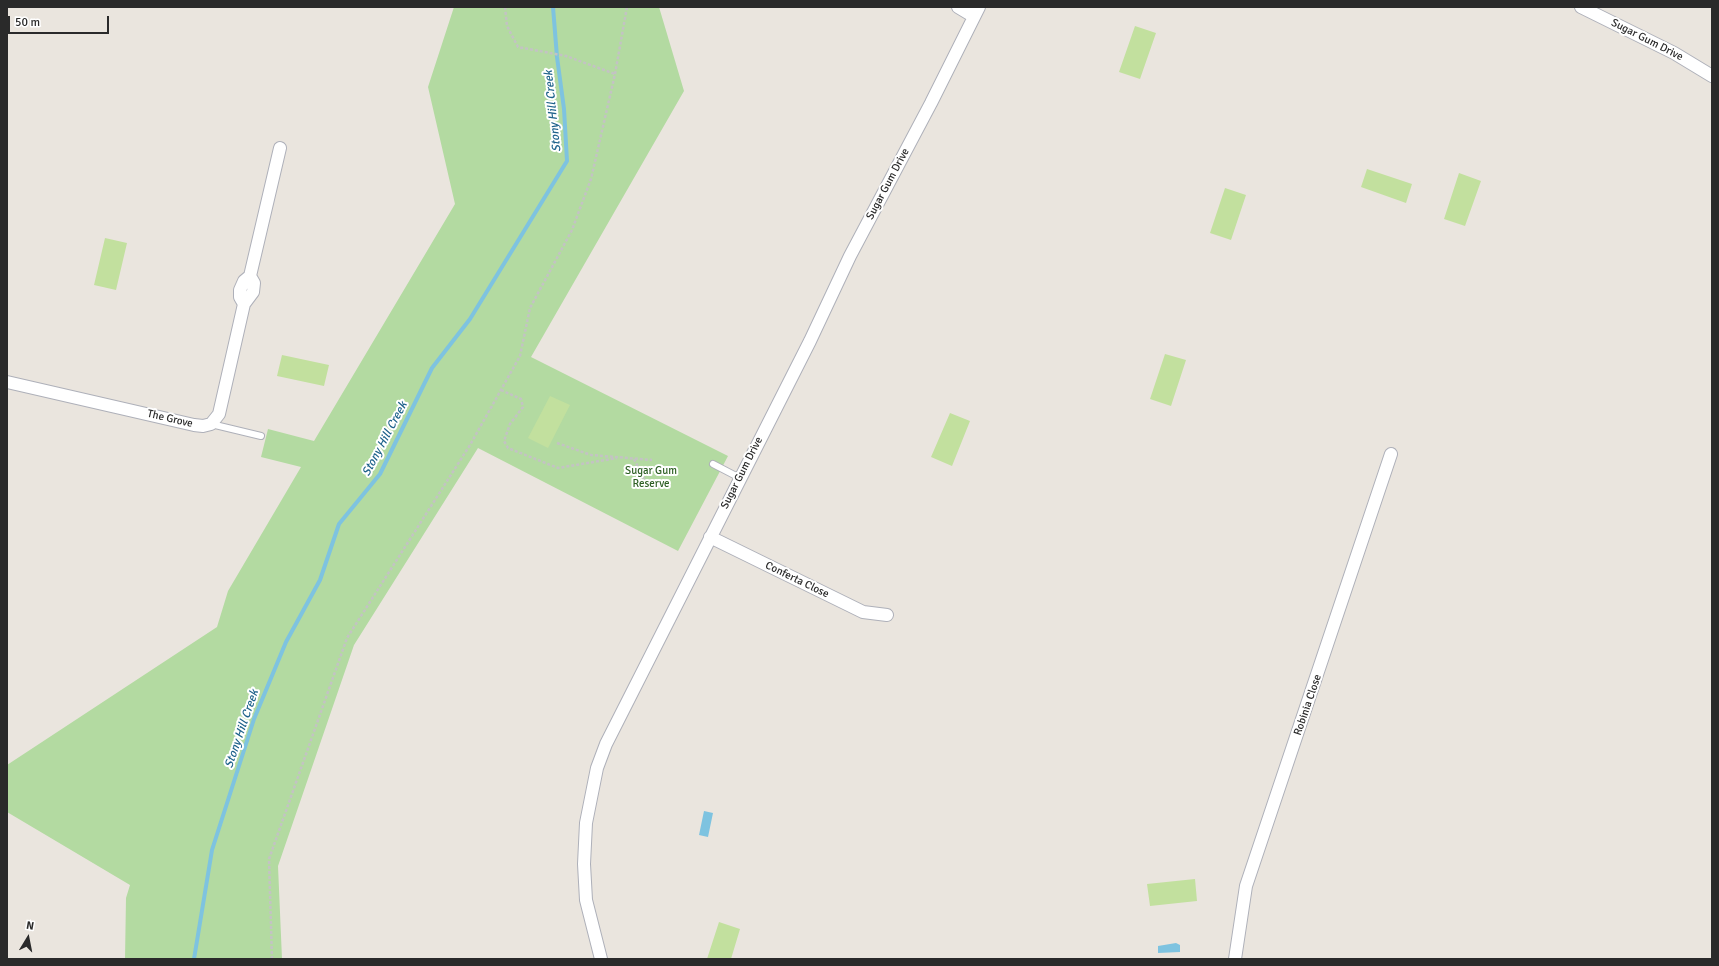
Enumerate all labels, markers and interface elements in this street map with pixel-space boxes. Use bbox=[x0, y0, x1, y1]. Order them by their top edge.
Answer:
scale bar bbox=[10, 8, 111, 34]
text: 50 m bbox=[15, 15, 40, 30]
street label: Sugar Gum Drive bbox=[1609, 16, 1685, 64]
water label: Stony Hill Creek bbox=[542, 69, 564, 153]
street label: Sugar Gum Drive bbox=[864, 146, 912, 222]
water label: Stony Hill Creek bbox=[359, 399, 411, 479]
street label: The Grove bbox=[146, 407, 194, 431]
street label: Sugar Gum Drive bbox=[718, 435, 766, 511]
park label: Sugar Gum Reserve bbox=[625, 464, 677, 490]
street label: Conferta Close bbox=[763, 559, 831, 601]
street label: Robinia Close bbox=[1291, 673, 1325, 737]
water label: Stony Hill Creek bbox=[222, 688, 262, 770]
north arrow bbox=[8, 918, 48, 958]
text: N bbox=[25, 919, 35, 933]

